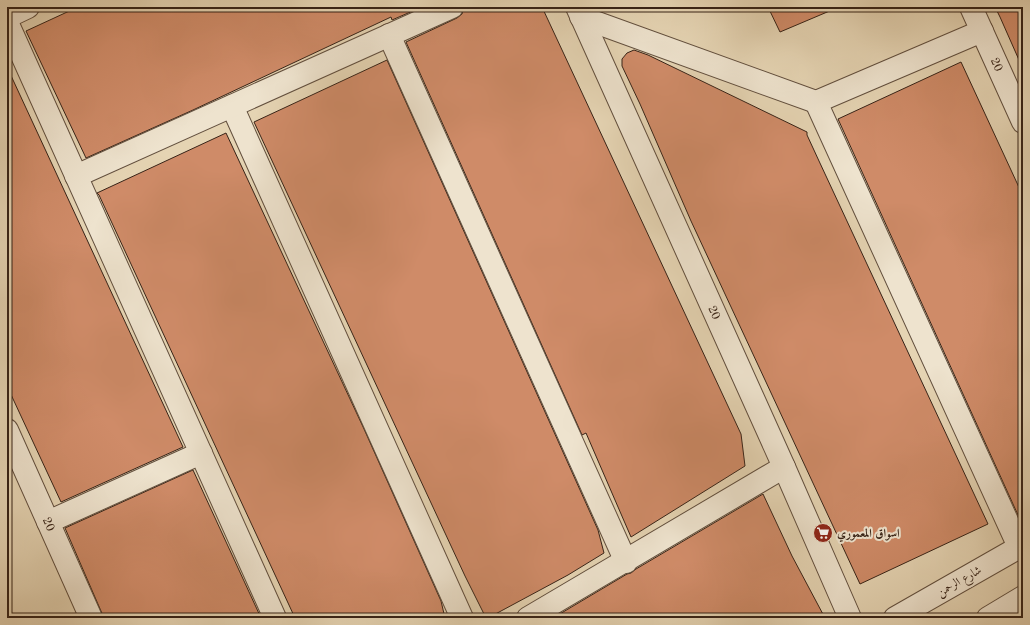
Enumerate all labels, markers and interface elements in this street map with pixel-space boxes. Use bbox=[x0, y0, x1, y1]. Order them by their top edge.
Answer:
street label: 20 bbox=[988, 56, 1004, 74]
street label: 20 bbox=[705, 304, 722, 322]
street label: 20 bbox=[40, 516, 56, 533]
supermarket icon: اسواق المعموري bbox=[812, 522, 834, 544]
place label: اسواق المعموري bbox=[837, 528, 900, 543]
street label: شارع الرحمن bbox=[935, 564, 986, 603]

